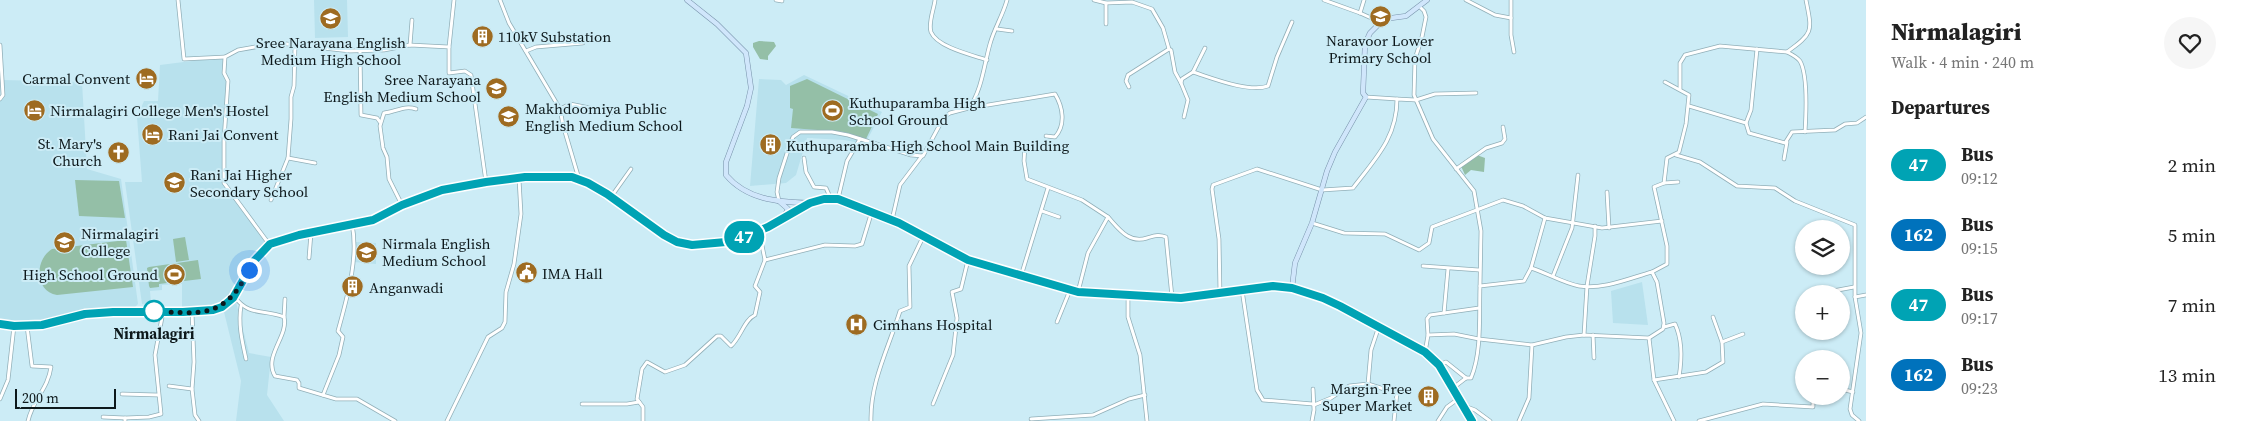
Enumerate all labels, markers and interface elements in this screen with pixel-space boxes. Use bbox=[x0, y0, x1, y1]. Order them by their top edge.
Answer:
school or university icon: Naravoor Lower Primary School bbox=[1368, 5, 1392, 29]
school or university icon: Sree Narayana English Medium High School bbox=[319, 7, 343, 31]
text: Nirmalagiri bbox=[1891, 15, 2021, 48]
button: heart bbox=[2164, 17, 2216, 69]
building icon: 110kV Substation bbox=[470, 24, 494, 48]
place label: 110kV Substation bbox=[498, 26, 611, 47]
place label: Naravoor Lower Primary School bbox=[1326, 30, 1435, 68]
place label: Sree Narayana English Medium High School bbox=[256, 32, 406, 70]
text: Walk · 4 min · 240 m bbox=[1891, 51, 2034, 73]
hotel icon: Carmal Convent bbox=[134, 66, 158, 90]
place label: Carmal Convent bbox=[22, 68, 130, 89]
place label: Sree Narayana English Medium School bbox=[323, 69, 482, 107]
school or university icon: Sree Narayana English Medium School bbox=[485, 76, 509, 100]
place label: Kuthuparamba High School Ground bbox=[849, 92, 986, 130]
text: Departures bbox=[1891, 94, 1990, 120]
hotel icon: Nirmalagiri College Men's Hostel bbox=[22, 98, 46, 122]
place label: Makhdoomiya Public English Medium School bbox=[525, 98, 683, 136]
sports icon: Kuthuparamba High School Ground bbox=[821, 99, 845, 123]
place label: Nirmalagiri College Men's Hostel bbox=[50, 100, 269, 121]
school or university icon: Makhdoomiya Public English Medium School bbox=[497, 105, 521, 129]
hotel icon: Rani Jai Convent bbox=[140, 122, 164, 146]
place label: Rani Jai Convent bbox=[168, 124, 278, 145]
place label: St. Mary's Church bbox=[38, 133, 102, 171]
building icon: Kuthuparamba High School Main Building bbox=[758, 133, 782, 157]
place label: Kuthuparamba High School Main Building bbox=[786, 135, 1070, 156]
church icon: St. Mary's Church bbox=[106, 140, 130, 164]
text: Bus bbox=[1961, 141, 1993, 167]
text: 47 bbox=[1909, 152, 1928, 177]
text: 2 min bbox=[2168, 152, 2216, 178]
place label: Rani Jai Higher Secondary School bbox=[190, 164, 309, 202]
text: 09:12 bbox=[1961, 167, 1998, 189]
school or university icon: Rani Jai Higher Secondary School bbox=[162, 171, 186, 195]
text: Bus bbox=[1961, 211, 1993, 237]
map controls bbox=[1795, 220, 1850, 405]
button: layers bbox=[1795, 220, 1850, 275]
line badge: 47 bbox=[722, 221, 766, 253]
text: 162 bbox=[1904, 222, 1933, 247]
text: 5 min bbox=[2168, 222, 2216, 248]
place label: Nirmalagiri College bbox=[81, 223, 159, 261]
text: 47 bbox=[734, 224, 754, 249]
school or university icon: Nirmalagiri College bbox=[53, 230, 77, 254]
place label: Nirmala English Medium School bbox=[382, 233, 491, 271]
text: 09:15 bbox=[1961, 237, 1998, 259]
school or university icon: Nirmala English Medium School bbox=[354, 240, 378, 264]
your location bbox=[237, 258, 262, 283]
public building icon: IMA Hall bbox=[514, 261, 538, 285]
sports icon: High School Ground bbox=[162, 262, 186, 286]
place label: IMA Hall bbox=[542, 263, 603, 284]
place label: High School Ground bbox=[23, 264, 158, 285]
building icon: Anganwadi bbox=[341, 275, 365, 299]
place label: Anganwadi bbox=[369, 277, 444, 298]
text: Bus bbox=[1961, 281, 1993, 307]
button: + bbox=[1795, 285, 1850, 340]
text: 47 bbox=[1909, 292, 1928, 317]
text: 7 min bbox=[2168, 292, 2216, 318]
marker: Nirmalagiri bbox=[143, 300, 165, 322]
text: 09:17 bbox=[1961, 307, 1998, 329]
hospital icon: Cimhans Hospital bbox=[845, 312, 869, 336]
place label: Cimhans Hospital bbox=[873, 314, 993, 335]
place label: Nirmalagiri bbox=[114, 323, 195, 344]
button: − bbox=[1795, 350, 1850, 405]
text: Bus bbox=[1961, 351, 1993, 377]
text: 162 bbox=[1904, 362, 1933, 387]
text: 13 min bbox=[2158, 362, 2216, 388]
text: 09:23 bbox=[1961, 377, 1998, 399]
place label: Margin Free Super Market bbox=[1322, 378, 1412, 416]
building icon: Margin Free Super Market bbox=[1416, 385, 1440, 409]
scale bar bbox=[15, 386, 116, 409]
text: 200 m bbox=[22, 388, 59, 408]

